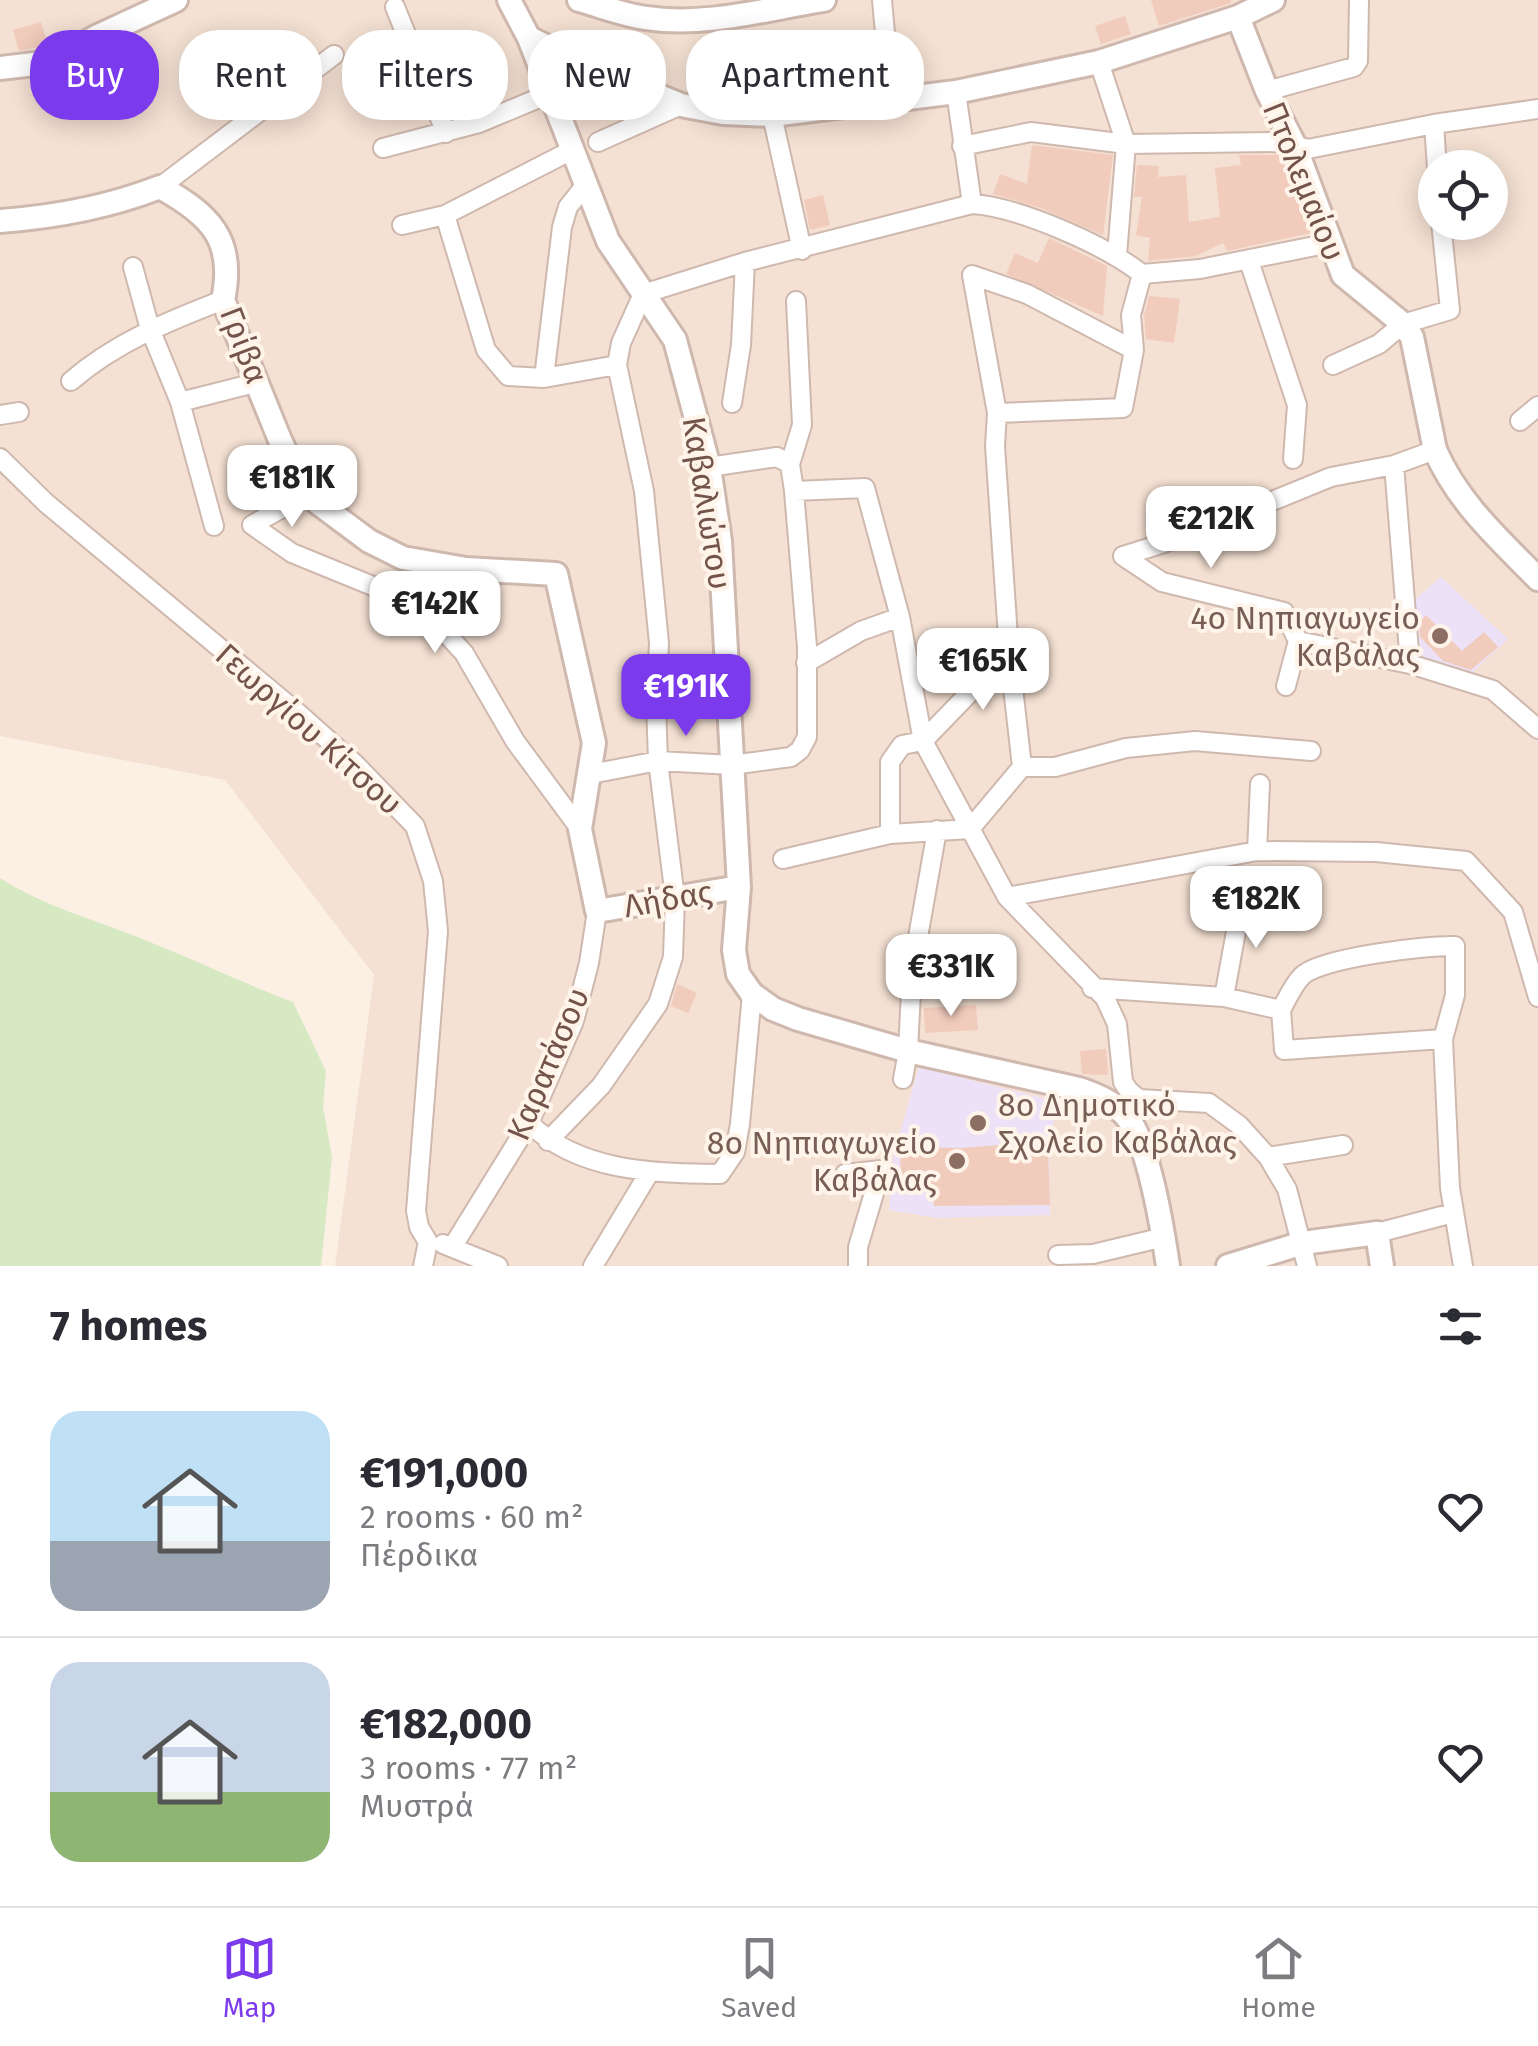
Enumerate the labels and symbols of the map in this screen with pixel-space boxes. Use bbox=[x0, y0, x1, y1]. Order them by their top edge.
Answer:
street label: Πτολεμαίου bbox=[1255, 96, 1353, 266]
street label: Γρίβα bbox=[212, 301, 276, 389]
street label: Καβαλιώτου bbox=[675, 414, 739, 592]
pin: €181K bbox=[222, 445, 362, 530]
pin: €212K bbox=[1141, 486, 1281, 571]
pin: €142K bbox=[365, 571, 505, 656]
place label: 4ο Νηπιαγωγείο Καβάλας bbox=[1190, 599, 1420, 674]
marker: 4ο Νηπιαγωγείο Καβάλας bbox=[1429, 625, 1451, 647]
pin: €165K bbox=[913, 628, 1053, 713]
street label: Γεωργίου Κίτσου bbox=[208, 635, 410, 823]
pin: €191K bbox=[616, 654, 756, 739]
pin: €182K bbox=[1186, 866, 1326, 951]
street label: Λήδας bbox=[621, 873, 715, 925]
pin: €331K bbox=[881, 934, 1021, 1019]
street label: Καρατάσου bbox=[499, 982, 597, 1146]
place label: 8ο Δημοτικό Σχολείο Καβάλας bbox=[998, 1086, 1237, 1161]
marker: 8ο Δημοτικό Σχολείο Καβάλας bbox=[967, 1112, 989, 1134]
place label: 8ο Νηπιαγωγείο Καβάλας bbox=[707, 1124, 937, 1199]
marker: 8ο Νηπιαγωγείο Καβάλας bbox=[946, 1150, 968, 1172]

